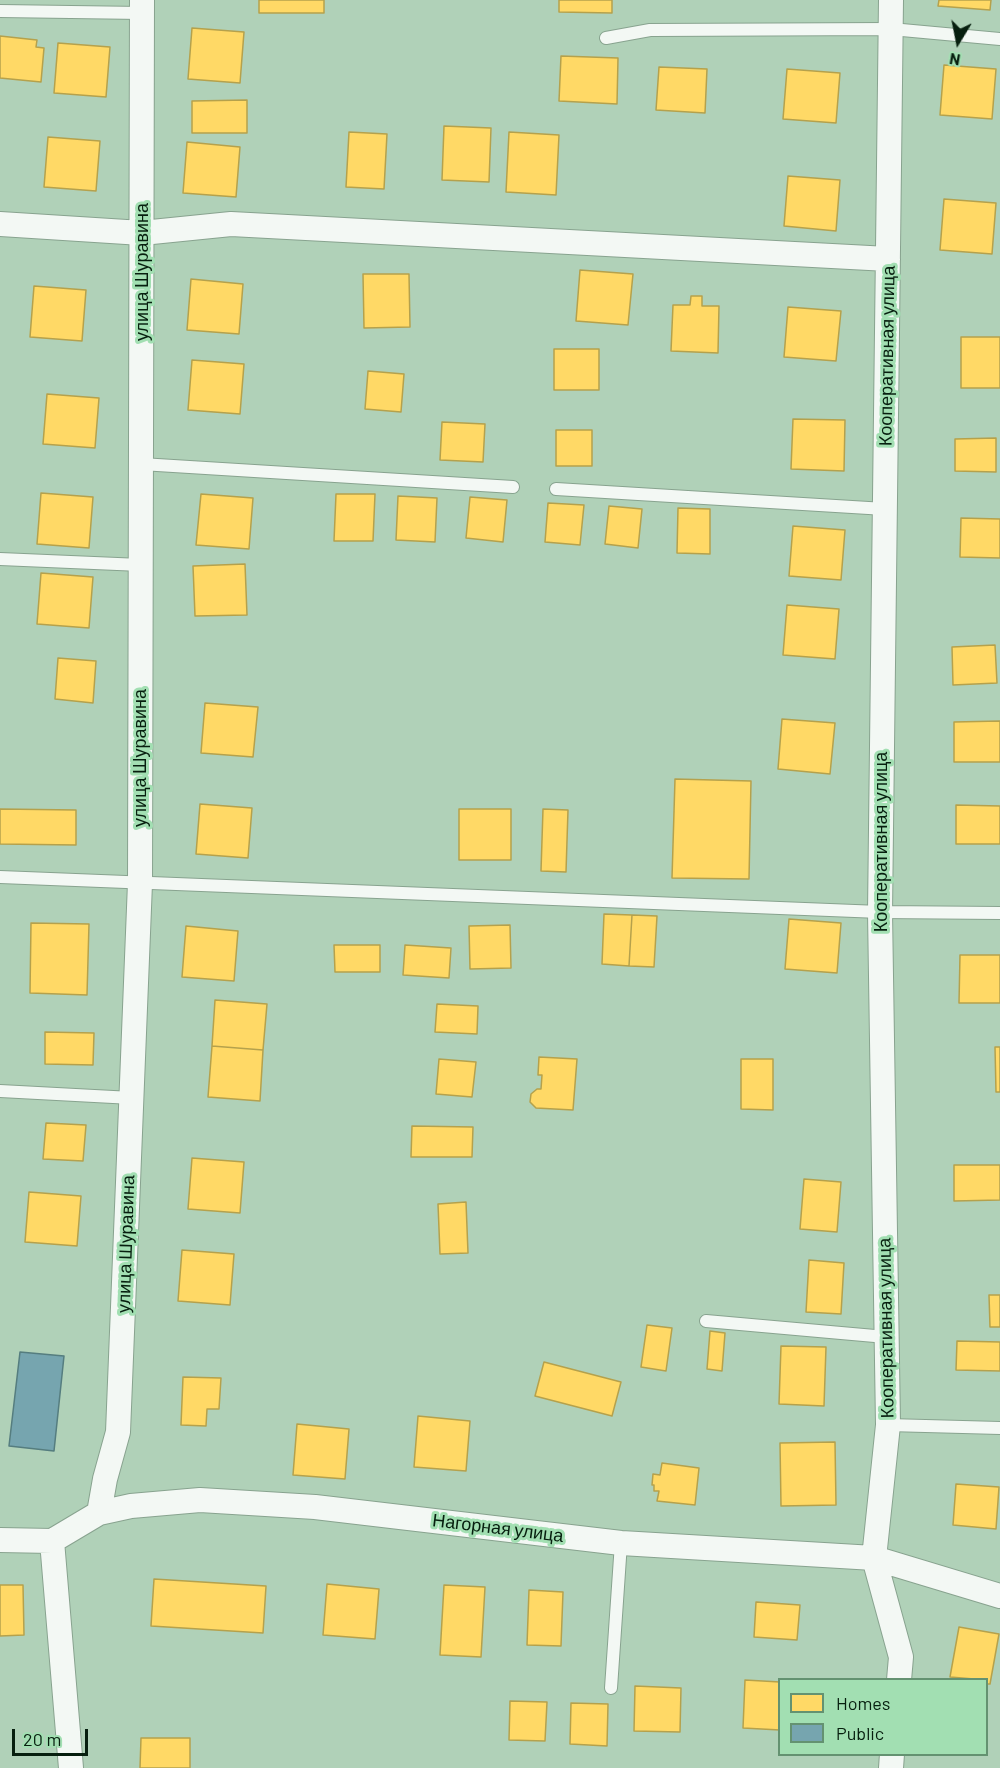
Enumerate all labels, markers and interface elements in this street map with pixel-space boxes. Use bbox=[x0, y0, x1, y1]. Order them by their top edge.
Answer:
north arrow bbox=[928, 12, 988, 72]
text: N bbox=[948, 50, 962, 70]
street label: улица Шуравина bbox=[131, 203, 153, 341]
street label: Кооперативная улица bbox=[875, 266, 899, 446]
street label: улица Шуравина bbox=[129, 689, 151, 827]
street label: Кооперативная улица bbox=[870, 752, 892, 932]
street label: улица Шуравина bbox=[113, 1175, 139, 1313]
street label: Кооперативная улица bbox=[874, 1238, 898, 1418]
street label: Нагорная улица bbox=[431, 1509, 565, 1547]
legend bbox=[778, 1678, 988, 1756]
text: Homes bbox=[836, 1692, 890, 1714]
scale bar bbox=[15, 1717, 92, 1755]
text: Public bbox=[836, 1722, 884, 1744]
text: 20 m bbox=[23, 1728, 61, 1750]

